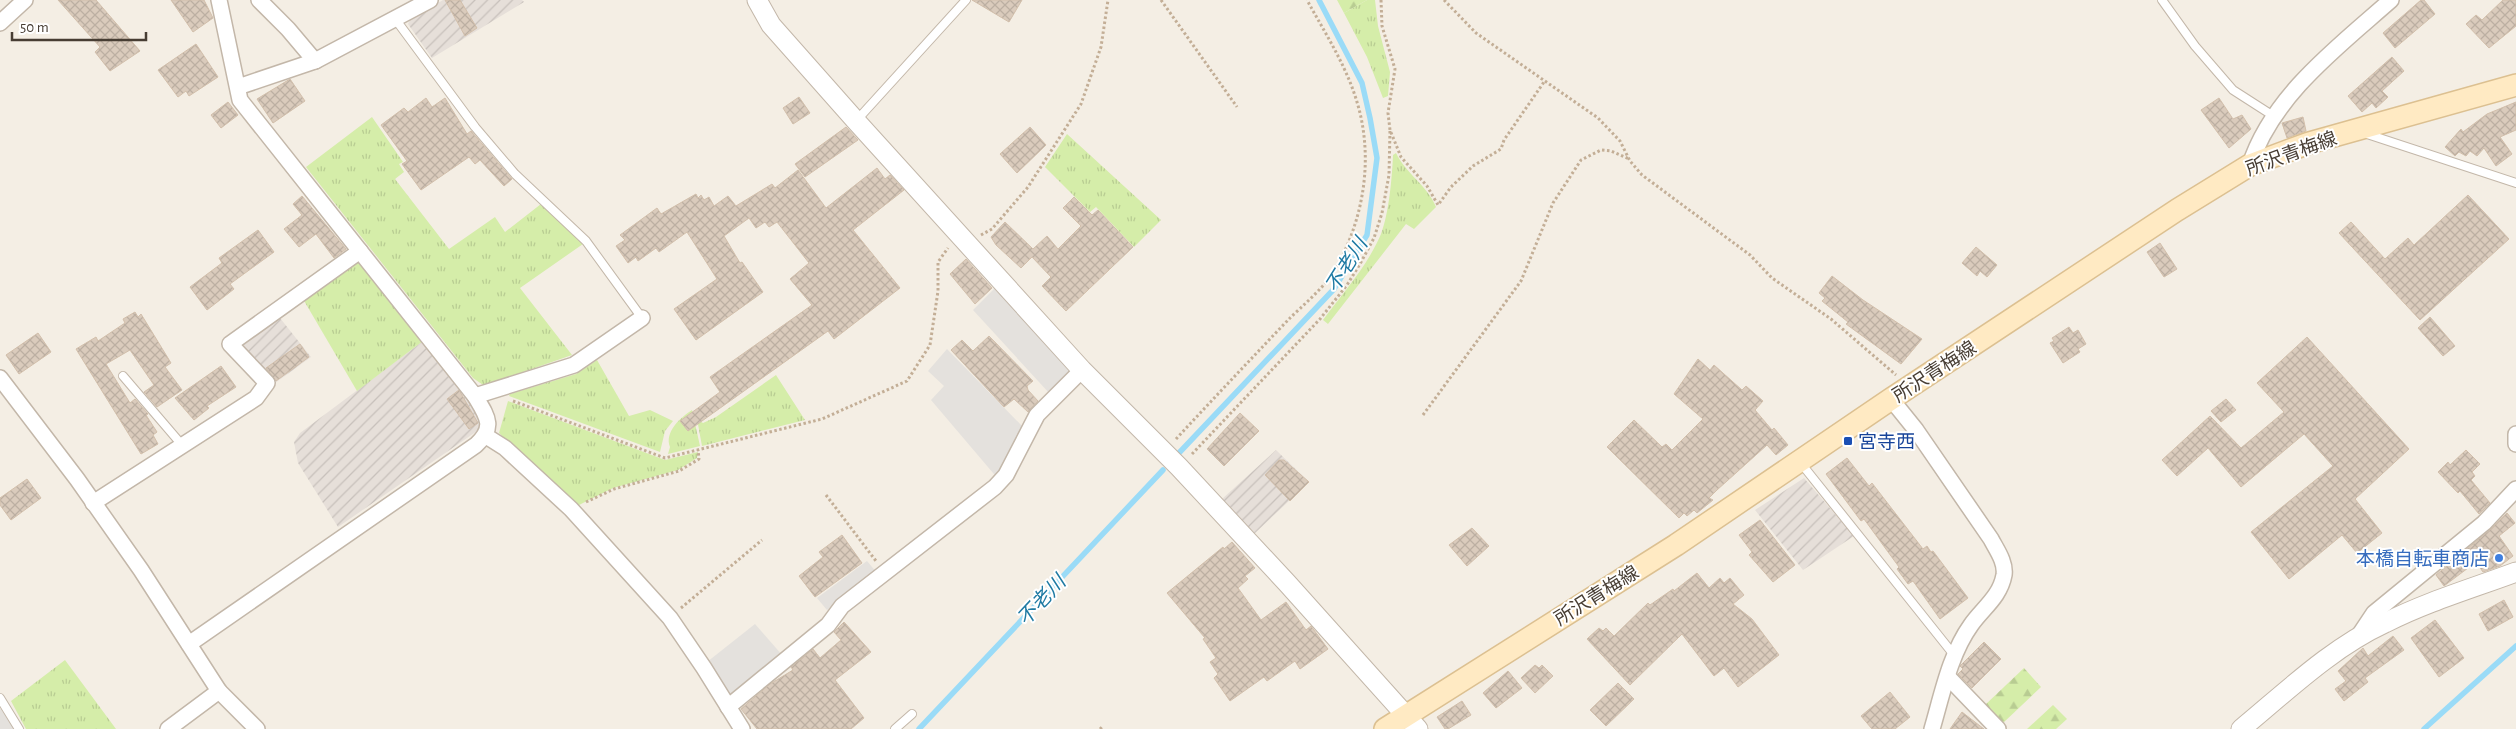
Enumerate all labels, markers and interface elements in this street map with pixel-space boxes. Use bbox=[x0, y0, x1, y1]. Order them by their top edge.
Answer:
scale bar bbox=[12, 10, 146, 42]
text: 50 m bbox=[20, 20, 49, 35]
street label: 所沢青梅線 bbox=[2243, 127, 2339, 180]
water label: 不老川 bbox=[1322, 233, 1372, 296]
street label: 所沢青梅線 bbox=[1889, 337, 1980, 406]
place label: 宮寺西 bbox=[1858, 432, 1915, 452]
marker: 宮寺西 bbox=[1842, 435, 1854, 447]
place label: 本橋自転車商店 bbox=[2356, 548, 2489, 569]
marker: 本橋自転車商店 bbox=[2493, 552, 2505, 564]
street label: 所沢青梅線 bbox=[1550, 561, 1642, 630]
water label: 不老川 bbox=[1013, 570, 1071, 629]

